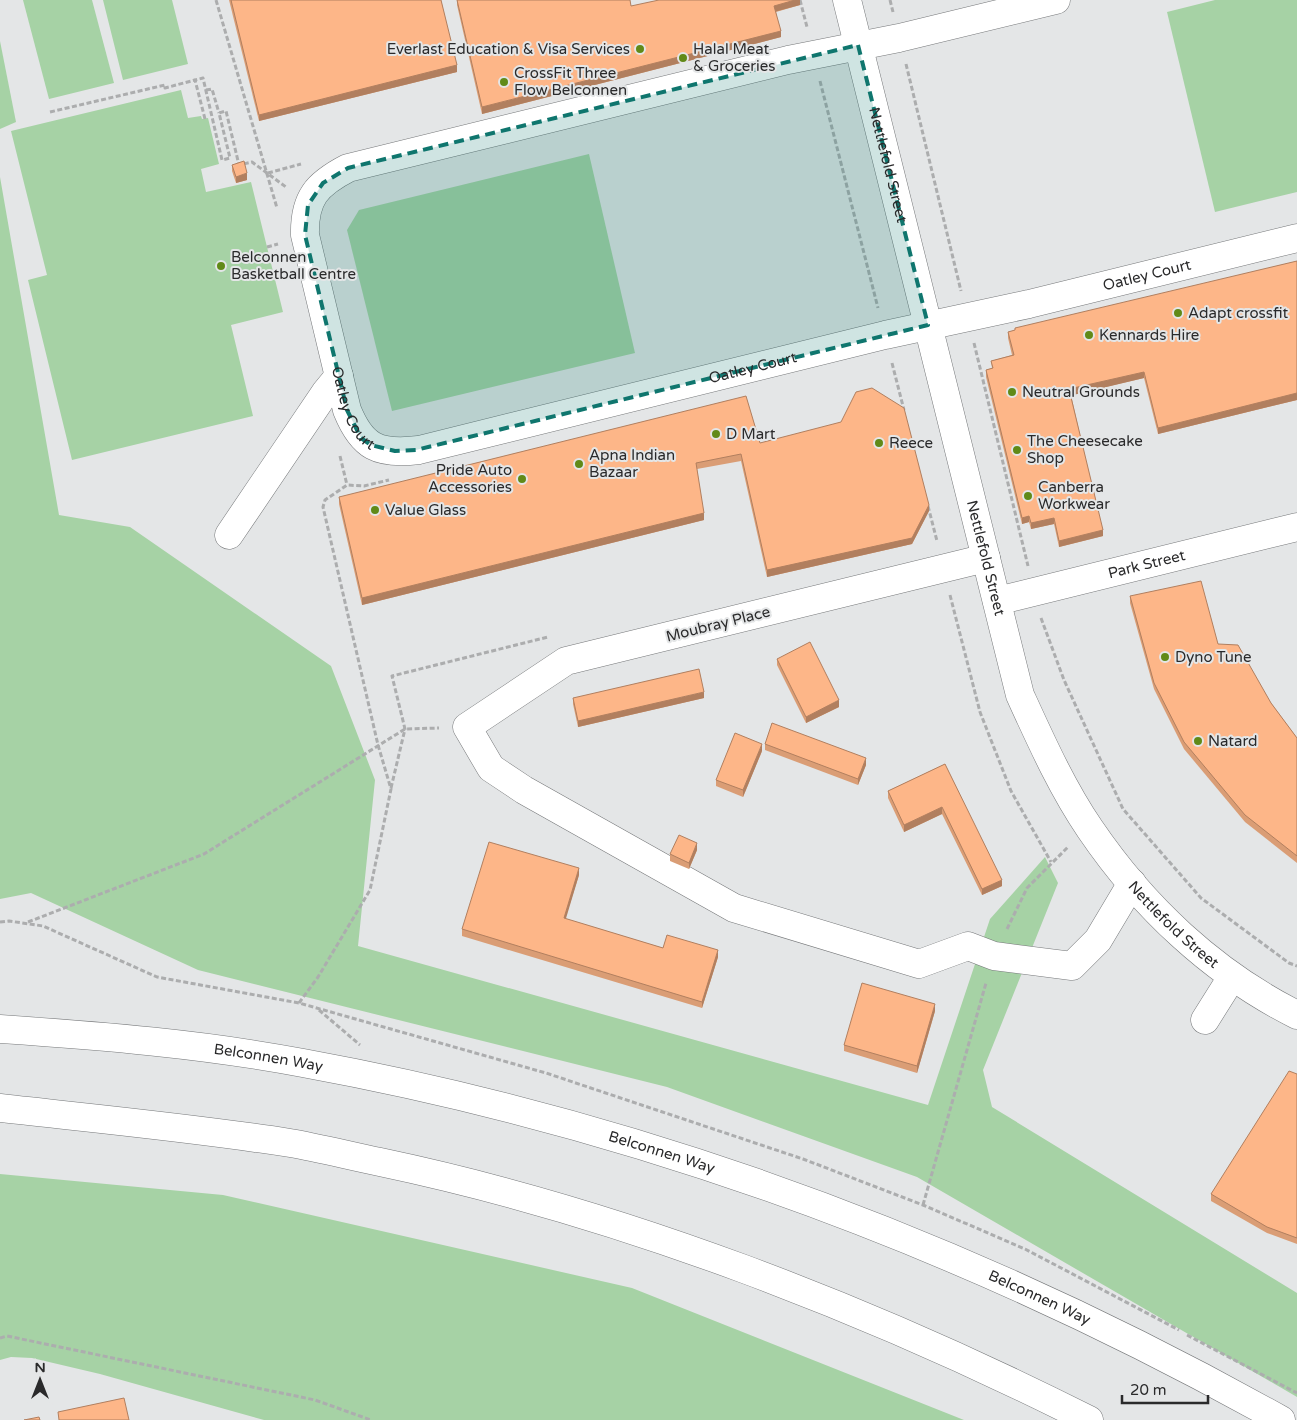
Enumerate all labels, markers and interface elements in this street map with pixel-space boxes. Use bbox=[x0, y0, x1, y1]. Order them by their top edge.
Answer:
place label: Everlast Education & Visa Services bbox=[387, 40, 630, 58]
place label: Halal Meat & Groceries bbox=[693, 40, 775, 75]
marker: Everlast Education & Visa Services bbox=[634, 43, 646, 55]
marker: Halal Meat & Groceries bbox=[677, 52, 689, 64]
place label: CrossFit Three Flow Belconnen bbox=[514, 64, 627, 99]
marker: CrossFit Three Flow Belconnen bbox=[498, 76, 510, 88]
street label: Nettlefold Street bbox=[865, 105, 911, 225]
place label: Belconnen Basketball Centre bbox=[231, 248, 356, 283]
street label: Oatley Court bbox=[1101, 255, 1193, 294]
marker: Belconnen Basketball Centre bbox=[215, 260, 227, 272]
place label: Adapt crossfit bbox=[1188, 304, 1289, 322]
marker: Adapt crossfit bbox=[1172, 307, 1184, 319]
place label: Kennards Hire bbox=[1099, 326, 1199, 344]
marker: Kennards Hire bbox=[1083, 329, 1095, 341]
street label: Oatley Court bbox=[707, 348, 799, 387]
street label: Oatley Court bbox=[328, 365, 379, 454]
place label: Neutral Grounds bbox=[1022, 383, 1140, 401]
marker: Neutral Grounds bbox=[1006, 386, 1018, 398]
place label: D Mart bbox=[726, 425, 776, 443]
marker: D Mart bbox=[710, 428, 722, 440]
place label: The Cheesecake Shop bbox=[1027, 432, 1143, 467]
place label: Reece bbox=[889, 434, 933, 452]
marker: Reece bbox=[873, 437, 885, 449]
marker: The Cheesecake Shop bbox=[1011, 444, 1023, 456]
place label: Apna Indian Bazaar bbox=[589, 446, 675, 481]
marker: Apna Indian Bazaar bbox=[573, 458, 585, 470]
place label: Pride Auto Accessories bbox=[428, 461, 512, 496]
marker: Pride Auto Accessories bbox=[516, 473, 528, 485]
place label: Canberra Workwear bbox=[1038, 478, 1110, 513]
marker: Canberra Workwear bbox=[1022, 490, 1034, 502]
street label: Nettlefold Street bbox=[963, 498, 1009, 618]
place label: Value Glass bbox=[385, 501, 466, 519]
marker: Value Glass bbox=[369, 504, 381, 516]
street label: Park Street bbox=[1106, 546, 1187, 582]
street label: Moubray Place bbox=[664, 602, 772, 646]
place label: Dyno Tune bbox=[1175, 648, 1251, 666]
marker: Dyno Tune bbox=[1159, 651, 1171, 663]
place label: Natard bbox=[1208, 732, 1257, 750]
marker: Natard bbox=[1192, 735, 1204, 747]
street label: Nettlefold Street bbox=[1124, 877, 1223, 972]
street label: Belconnen Way bbox=[213, 1040, 324, 1076]
street label: Belconnen Way bbox=[606, 1127, 717, 1177]
street label: Belconnen Way bbox=[986, 1266, 1093, 1329]
north arrow bbox=[15, 1355, 65, 1405]
text: N bbox=[34, 1359, 46, 1376]
scale bar bbox=[1122, 1372, 1208, 1404]
text: 20 m bbox=[1130, 1381, 1167, 1399]

